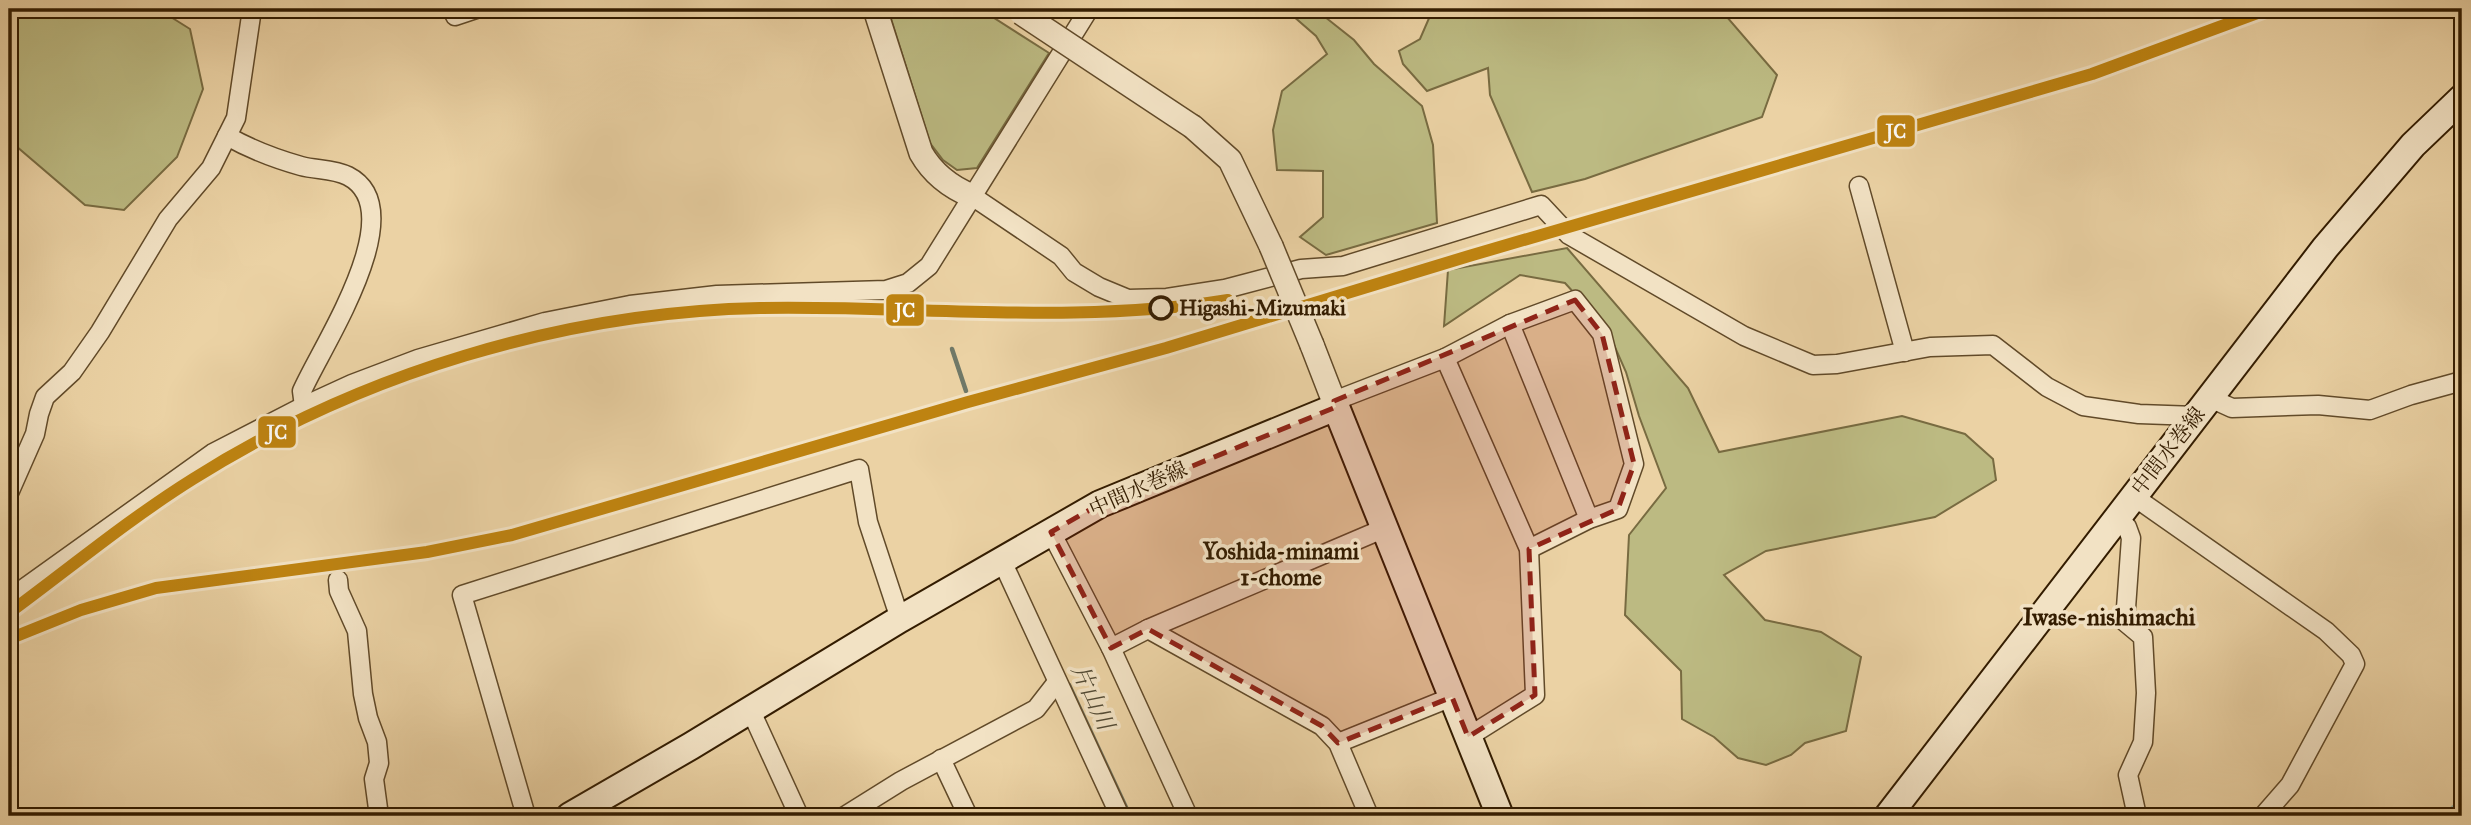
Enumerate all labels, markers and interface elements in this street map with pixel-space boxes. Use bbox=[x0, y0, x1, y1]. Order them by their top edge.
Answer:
line badge: JC bbox=[1876, 114, 1916, 148]
text: JC bbox=[1883, 120, 1906, 144]
line badge: JC bbox=[885, 293, 925, 327]
place label: Higashi-Mizumaki bbox=[1179, 295, 1346, 321]
marker: Higashi-Mizumaki bbox=[1149, 296, 1173, 320]
text: JC bbox=[892, 299, 915, 323]
street label: 中間水巻線 bbox=[2125, 402, 2211, 500]
line badge: JC bbox=[257, 415, 297, 449]
text: JC bbox=[264, 421, 287, 445]
street label: 中間水巻線 bbox=[1085, 456, 1191, 522]
district label: Yoshida-minami 1-chome bbox=[1202, 537, 1360, 591]
district label: Iwase-nishimachi bbox=[2023, 602, 2196, 632]
water label: 片山川 bbox=[1066, 660, 1122, 737]

